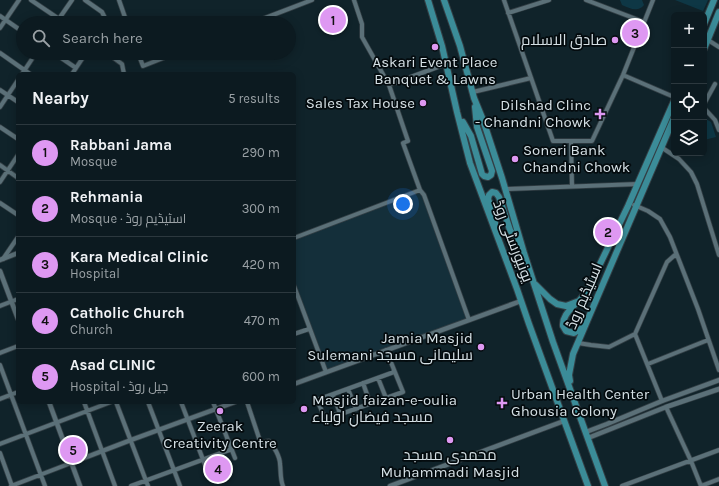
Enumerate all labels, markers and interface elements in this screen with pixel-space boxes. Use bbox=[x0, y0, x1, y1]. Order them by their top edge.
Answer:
pin: 1 bbox=[320, 5, 346, 35]
map controls bbox=[671, 12, 707, 156]
button: + bbox=[671, 12, 707, 48]
search box bbox=[16, 16, 296, 60]
pin: 3 bbox=[622, 18, 648, 48]
icon: search bbox=[30, 27, 52, 49]
text: Search here bbox=[62, 29, 143, 47]
place label: صادق الاسلام bbox=[521, 31, 607, 50]
marker: صادق الاسلام bbox=[610, 35, 620, 45]
marker: Askari Event Place Banquet & Lawns bbox=[430, 42, 440, 52]
button: − bbox=[671, 48, 707, 84]
place label: Askari Event Place Banquet & Lawns bbox=[373, 53, 497, 88]
button: locate bbox=[671, 84, 707, 120]
text: Nearby bbox=[32, 88, 89, 108]
text: 5 results bbox=[228, 91, 280, 106]
place label: Sales Tax House bbox=[306, 94, 415, 112]
place label: Dilshad Clinc - Chandni Chowk bbox=[475, 96, 591, 131]
marker: Sales Tax House bbox=[418, 98, 428, 108]
marker: Dilshad Clinc - Chandni Chowk bbox=[594, 108, 606, 120]
button: layers bbox=[671, 120, 707, 156]
text: Rabbani Jama bbox=[70, 136, 172, 154]
place label: Soneri Bank Chandni Chowk bbox=[523, 141, 630, 176]
text: 1 bbox=[43, 145, 47, 160]
text: 290 m bbox=[242, 145, 280, 160]
text: Mosque bbox=[70, 154, 117, 169]
marker: Soneri Bank Chandni Chowk bbox=[510, 154, 520, 164]
text: Rehmania bbox=[70, 188, 143, 206]
your location bbox=[393, 194, 413, 214]
street label: یونیورسٹی روڈ bbox=[488, 197, 537, 285]
text: 2 bbox=[41, 201, 49, 216]
text: 300 m bbox=[242, 201, 280, 216]
text: Mosque · اسٹیڈیم روڈ bbox=[70, 211, 186, 226]
pin: 2 bbox=[595, 217, 621, 247]
text: Kara Medical Clinic bbox=[70, 248, 209, 266]
text: 3 bbox=[41, 257, 49, 272]
text: 420 m bbox=[242, 257, 280, 272]
street label: اسٹیڈیم روڈ bbox=[562, 260, 607, 332]
text: Hospital bbox=[70, 266, 120, 281]
text: Catholic Church bbox=[70, 304, 185, 322]
text: 4 bbox=[41, 313, 49, 328]
text: 470 m bbox=[244, 313, 280, 328]
text: Church bbox=[70, 322, 113, 337]
place label: Jamia Masjid Sulemani سلیمانی مسجد bbox=[307, 329, 473, 365]
marker: Jamia Masjid Sulemani سلیمانی مسجد bbox=[476, 342, 486, 352]
text: Asad CLINIC bbox=[70, 356, 155, 374]
text: 5 bbox=[41, 369, 49, 384]
text: 600 m bbox=[242, 369, 280, 384]
text: Hospital · جیل روڈ bbox=[70, 379, 168, 394]
place label: Urban Health Center Ghousia Colony bbox=[511, 385, 650, 420]
place label: Masjid faizan-e-oulia مسجد فیضانِ اولیاء bbox=[312, 391, 457, 427]
marker: Urban Health Center Ghousia Colony bbox=[496, 397, 508, 409]
marker: Masjid faizan-e-oulia مسجد فیضانِ اولیاء bbox=[299, 404, 309, 414]
marker: Zeerak Creativity Centre bbox=[215, 406, 225, 416]
place label: Zeerak Creativity Centre bbox=[163, 417, 277, 452]
pin: 5 bbox=[60, 435, 86, 465]
marker: محمدی مسجد Muhammadi Masjid bbox=[445, 435, 455, 445]
place label: محمدی مسجد Muhammadi Masjid bbox=[380, 446, 520, 481]
pin: 4 bbox=[205, 454, 231, 484]

